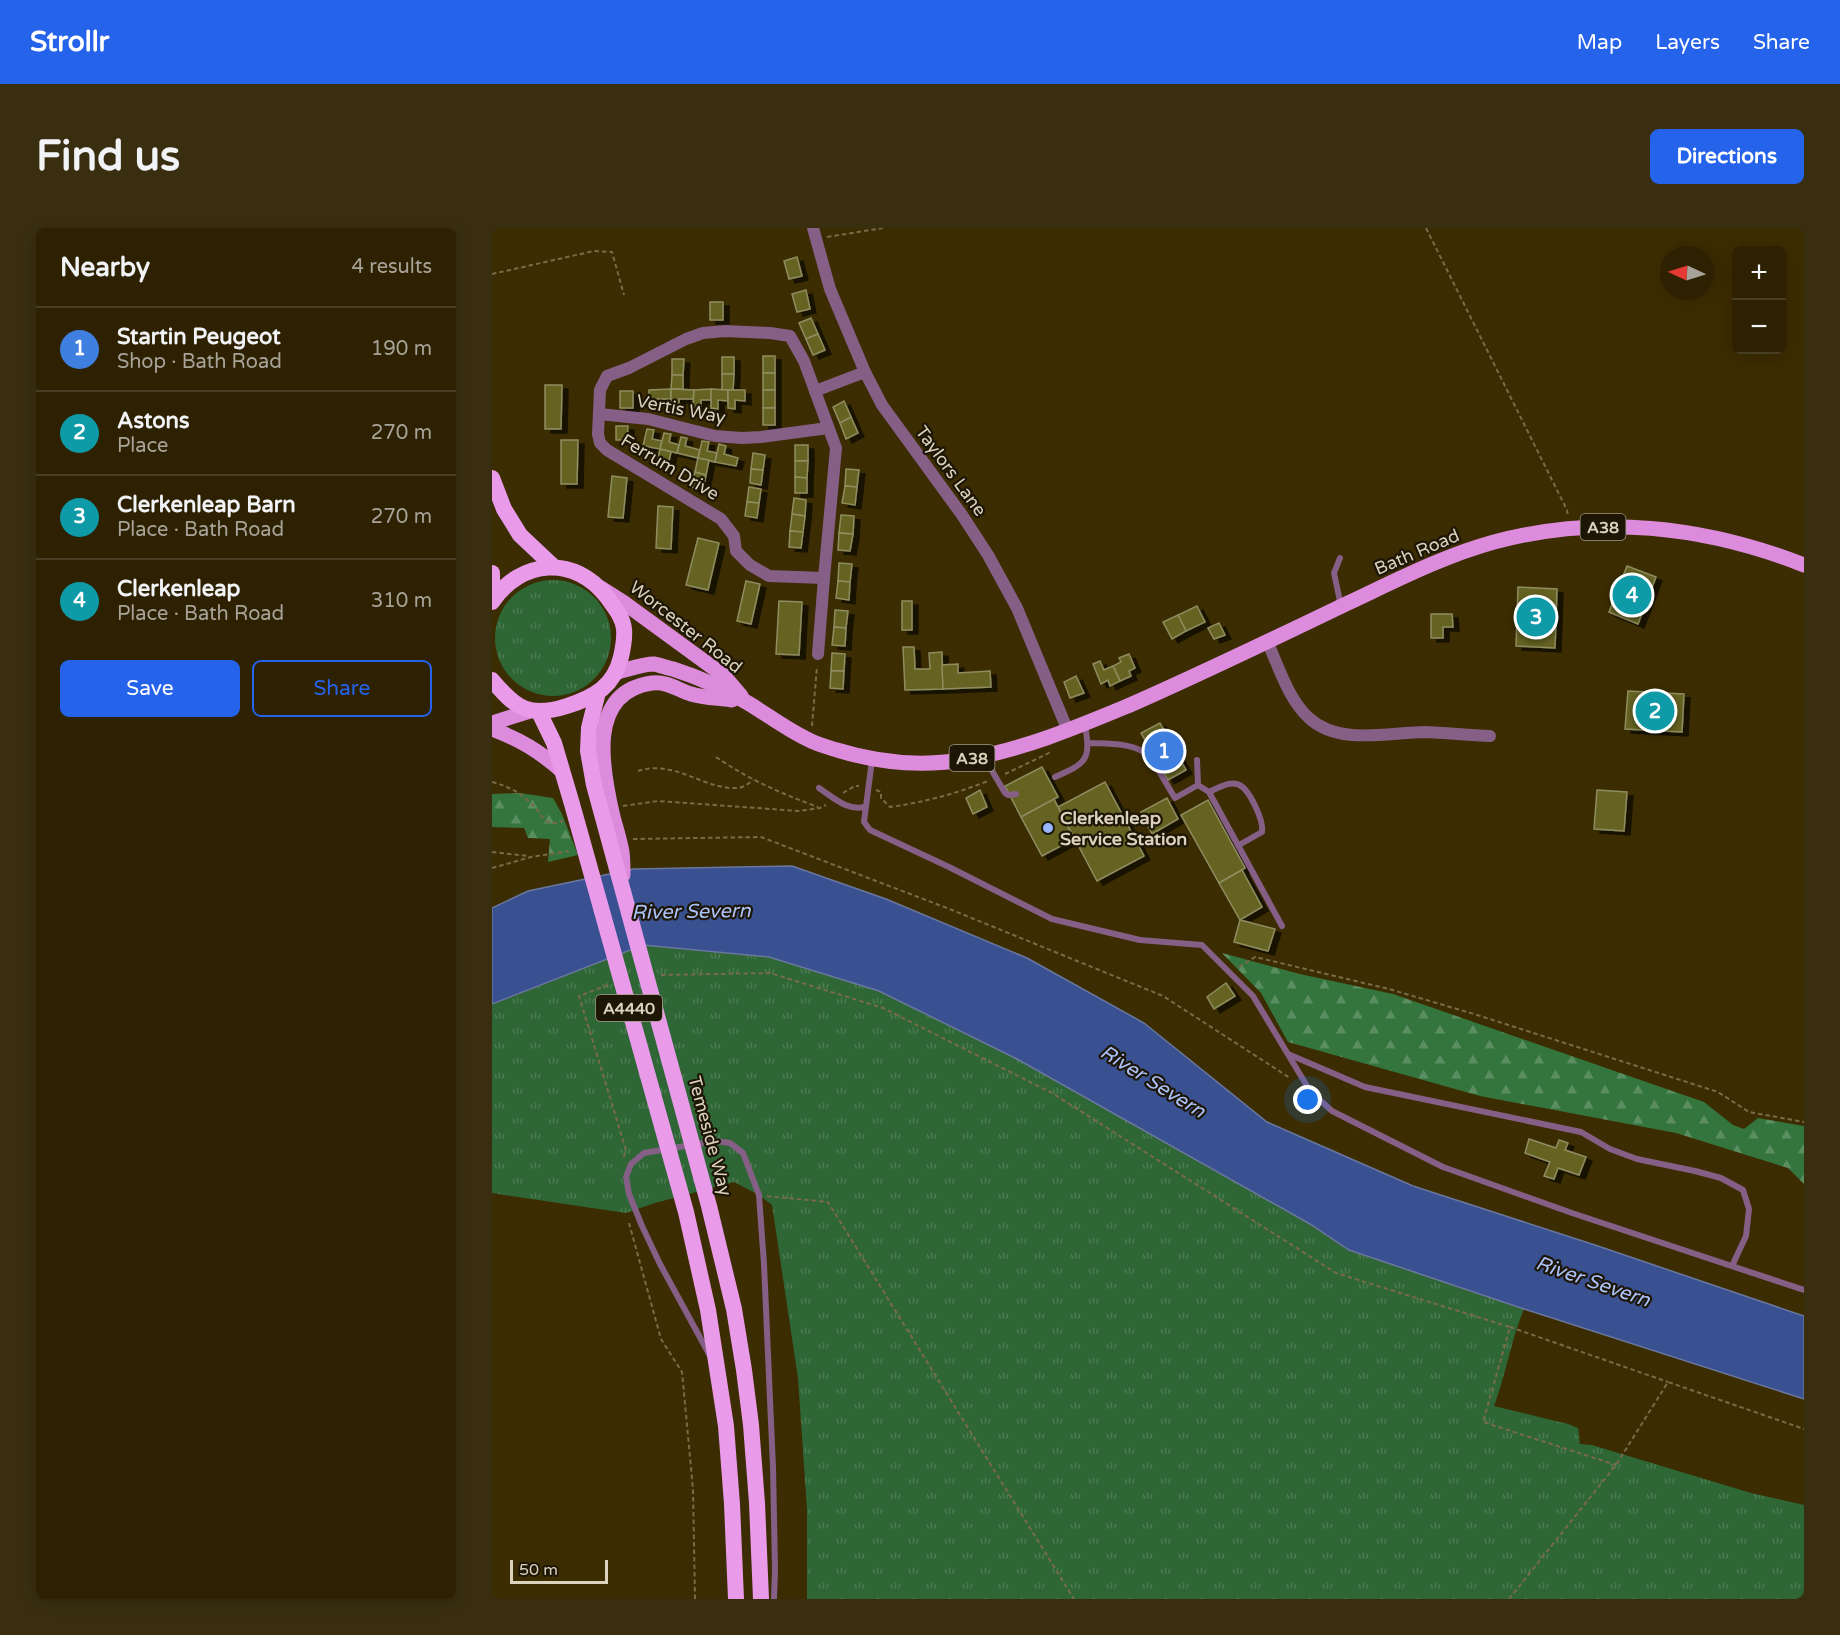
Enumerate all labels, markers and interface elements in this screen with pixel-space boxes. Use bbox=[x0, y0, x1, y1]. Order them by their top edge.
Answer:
text: Strollr bbox=[30, 25, 109, 59]
text: Map bbox=[1577, 30, 1622, 55]
text: Layers bbox=[1655, 30, 1720, 55]
text: Share bbox=[1753, 30, 1810, 55]
button: Directions bbox=[1650, 129, 1804, 184]
text: Find us bbox=[36, 131, 180, 182]
north arrow bbox=[1660, 246, 1714, 300]
map controls bbox=[1732, 246, 1786, 354]
button: + bbox=[1732, 246, 1786, 300]
text: Nearby bbox=[60, 252, 150, 283]
text: 4 results bbox=[352, 255, 432, 279]
button: − bbox=[1732, 300, 1786, 354]
text: Startin Peugeot bbox=[117, 324, 281, 350]
text: 1 bbox=[73, 337, 86, 361]
text: 190 m bbox=[371, 337, 432, 361]
text: Shop · Bath Road bbox=[117, 350, 282, 374]
street label: Vertis Way bbox=[635, 390, 728, 428]
text: Astons bbox=[117, 408, 189, 434]
text: 2 bbox=[73, 421, 86, 445]
text: 270 m bbox=[371, 421, 432, 445]
street label: Taylors Lane bbox=[911, 421, 991, 521]
street label: Ferrum Drive bbox=[617, 429, 723, 505]
text: Place bbox=[117, 434, 168, 458]
text: Clerkenleap Barn bbox=[117, 492, 296, 518]
text: 3 bbox=[73, 505, 86, 529]
text: 270 m bbox=[371, 505, 432, 529]
road number: A38 bbox=[1580, 514, 1626, 540]
text: Place · Bath Road bbox=[117, 518, 284, 542]
street label: Bath Road bbox=[1371, 524, 1463, 580]
pin: 4 bbox=[1612, 572, 1652, 617]
text: Clerkenleap bbox=[117, 576, 240, 602]
street label: Worcester Road bbox=[625, 576, 747, 678]
text: 4 bbox=[73, 589, 86, 613]
text: 310 m bbox=[371, 589, 432, 613]
pin: 3 bbox=[1516, 594, 1556, 640]
text: Place · Bath Road bbox=[117, 602, 284, 626]
button: Save bbox=[60, 660, 240, 717]
button: Share bbox=[252, 660, 432, 717]
pin: 2 bbox=[1636, 688, 1674, 734]
pin: 1 bbox=[1144, 728, 1184, 774]
road number: A38 bbox=[950, 745, 994, 771]
place label: Clerkenleap Service Station bbox=[1060, 807, 1187, 850]
marker: Clerkenleap Service Station bbox=[1041, 821, 1055, 835]
water label: River Severn bbox=[631, 899, 752, 925]
road number: A4440 bbox=[596, 995, 662, 1021]
water label: River Severn bbox=[1096, 1040, 1210, 1124]
street label: Temeside Way bbox=[683, 1074, 737, 1199]
your location bbox=[1293, 1085, 1322, 1114]
water label: River Severn bbox=[1532, 1251, 1654, 1313]
scale bar bbox=[510, 1557, 608, 1584]
text: 50 m bbox=[519, 1560, 558, 1580]

